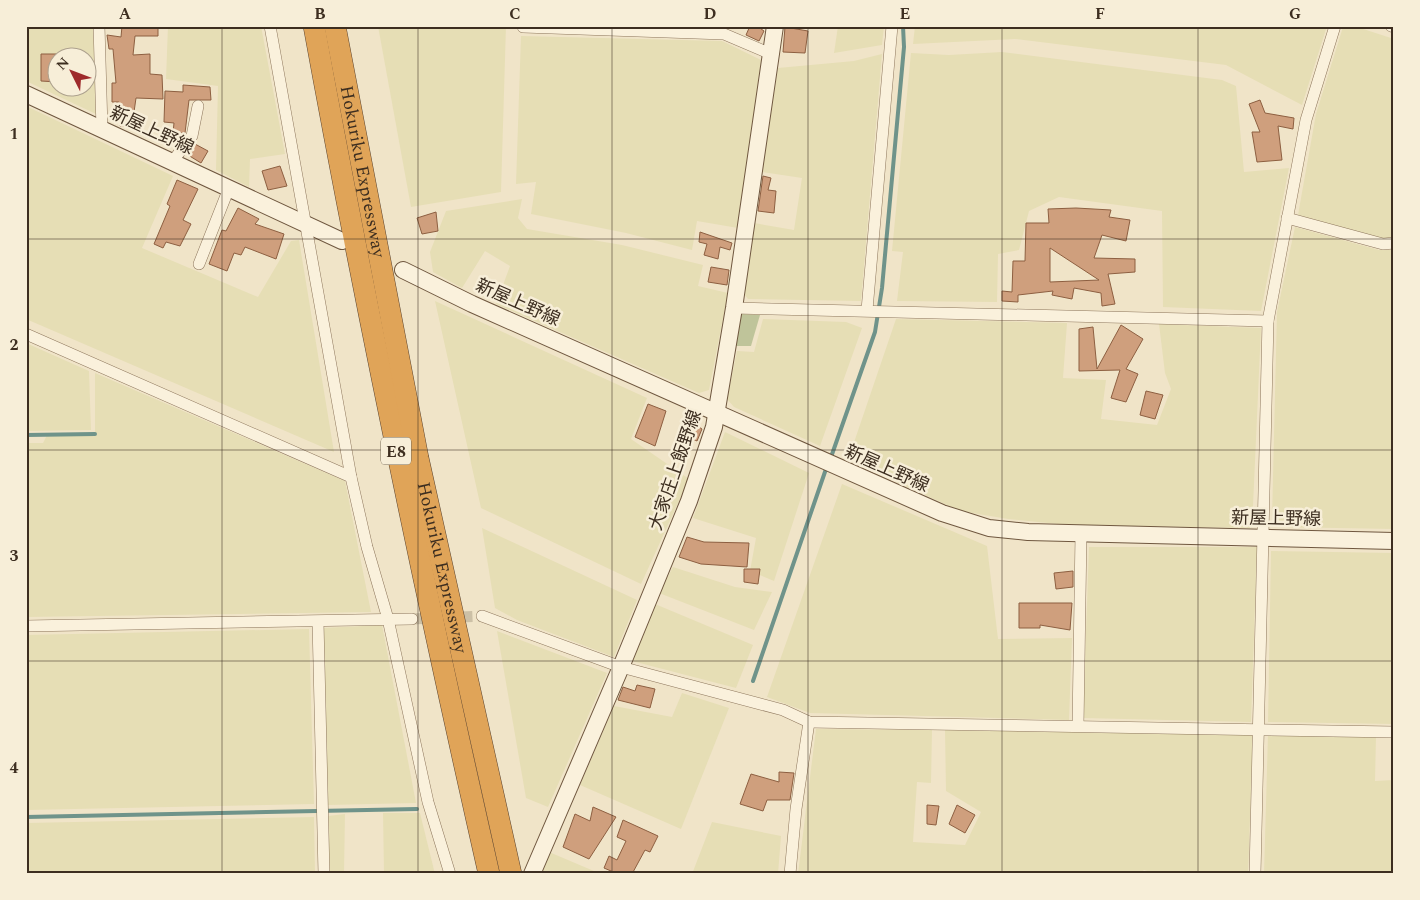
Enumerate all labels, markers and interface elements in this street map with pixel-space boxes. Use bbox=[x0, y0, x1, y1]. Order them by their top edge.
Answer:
text: A bbox=[119, 2, 132, 26]
text: B bbox=[314, 2, 326, 26]
text: C bbox=[509, 2, 521, 26]
text: D bbox=[704, 2, 717, 26]
text: E bbox=[900, 2, 910, 26]
text: F bbox=[1095, 2, 1105, 26]
text: G bbox=[1289, 2, 1301, 26]
north arrow bbox=[48, 48, 98, 98]
text: N bbox=[51, 52, 74, 75]
street label: Hokuriku Expressway bbox=[333, 83, 392, 261]
street label: 新屋上野線 bbox=[105, 99, 198, 162]
text: 1 bbox=[10, 122, 18, 146]
street label: 新屋上野線 bbox=[471, 272, 564, 333]
text: 2 bbox=[10, 333, 19, 357]
street label: 大家庄上飯野線 bbox=[642, 406, 709, 534]
road number: E8 bbox=[381, 438, 411, 464]
street label: 新屋上野線 bbox=[840, 438, 933, 499]
street label: Hokuriku Expressway bbox=[410, 479, 474, 657]
street label: 新屋上野線 bbox=[1231, 504, 1321, 533]
text: 3 bbox=[10, 544, 19, 568]
text: 4 bbox=[10, 756, 19, 780]

